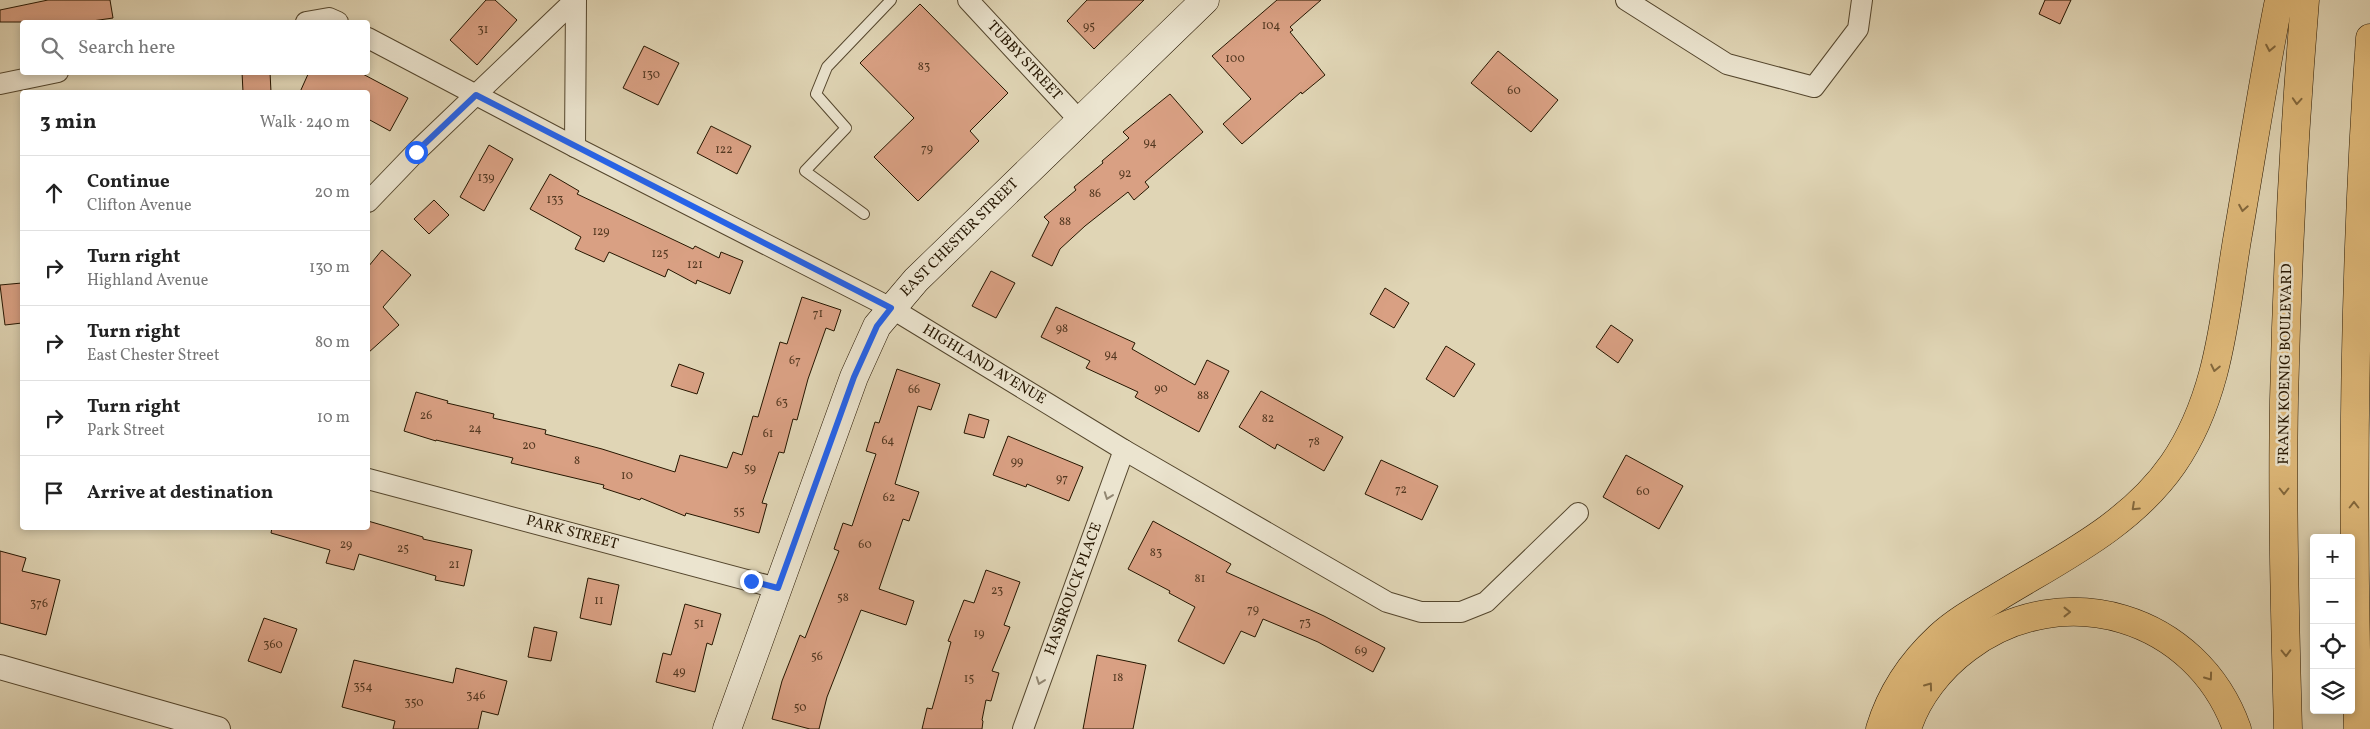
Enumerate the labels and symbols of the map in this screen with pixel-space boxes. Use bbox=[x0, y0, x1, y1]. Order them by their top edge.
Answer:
street label: TUBBY STREET bbox=[982, 17, 1067, 106]
house number: 104 bbox=[1262, 18, 1280, 34]
house number: 95 bbox=[1083, 19, 1095, 35]
house number: 31 bbox=[478, 22, 488, 38]
one-way arrow bbox=[2265, 43, 2275, 52]
house number: 100 bbox=[1225, 51, 1245, 67]
house number: 83 bbox=[918, 59, 930, 75]
house number: 130 bbox=[642, 67, 660, 83]
house number: 60 bbox=[1507, 83, 1521, 99]
one-way arrow bbox=[2292, 97, 2303, 105]
house number: 94 bbox=[1143, 135, 1157, 151]
route start bbox=[405, 141, 428, 164]
house number: 79 bbox=[921, 141, 933, 157]
house number: 122 bbox=[715, 142, 733, 158]
house number: 92 bbox=[1119, 166, 1131, 182]
house number: 139 bbox=[478, 170, 494, 186]
street label: EAST CHESTER STREET bbox=[896, 174, 1024, 302]
house number: 86 bbox=[1089, 186, 1101, 202]
house number: 133 bbox=[547, 192, 563, 208]
one-way arrow bbox=[2238, 204, 2248, 212]
house number: 88 bbox=[1059, 214, 1071, 230]
house number: 129 bbox=[592, 224, 610, 240]
house number: 125 bbox=[652, 246, 669, 262]
house number: 121 bbox=[687, 257, 703, 273]
street label: FRANK KOENIG BOULEVARD bbox=[2274, 263, 2298, 465]
house number: 71 bbox=[813, 306, 823, 322]
street label: HIGHLAND AVENUE bbox=[918, 320, 1050, 410]
house number: 98 bbox=[1056, 321, 1068, 337]
house number: 94 bbox=[1104, 347, 1118, 363]
house number: 67 bbox=[789, 353, 801, 369]
one-way arrow bbox=[2210, 364, 2220, 373]
house number: 90 bbox=[1154, 381, 1168, 397]
house number: 66 bbox=[908, 382, 920, 398]
house number: 88 bbox=[1197, 388, 1209, 404]
house number: 63 bbox=[776, 395, 788, 411]
house number: 26 bbox=[420, 408, 432, 424]
house number: 82 bbox=[1262, 411, 1274, 427]
house number: 24 bbox=[468, 421, 482, 437]
house number: 61 bbox=[763, 426, 773, 442]
house number: 64 bbox=[882, 433, 894, 449]
house number: 78 bbox=[1308, 434, 1320, 450]
house number: 20 bbox=[522, 438, 536, 454]
house number: 8 bbox=[574, 453, 580, 469]
house number: 99 bbox=[1011, 454, 1023, 470]
house number: 59 bbox=[744, 461, 756, 477]
house number: 10 bbox=[621, 468, 633, 484]
house number: 97 bbox=[1056, 471, 1068, 487]
house number: 72 bbox=[1395, 482, 1407, 498]
house number: 60 bbox=[1636, 484, 1650, 500]
one-way arrow bbox=[2279, 487, 2289, 495]
house number: 62 bbox=[883, 490, 895, 506]
one-way arrow bbox=[1104, 491, 1114, 499]
one-way arrow bbox=[2132, 501, 2141, 510]
one-way arrow bbox=[2349, 501, 2359, 509]
house number: 55 bbox=[733, 504, 745, 520]
street label: PARK STREET bbox=[523, 511, 621, 555]
street label: HASBROUCK PLACE bbox=[1040, 520, 1108, 658]
house number: 29 bbox=[340, 537, 352, 553]
house number: 60 bbox=[858, 537, 872, 553]
house number: 25 bbox=[397, 541, 409, 557]
house number: 83 bbox=[1150, 545, 1162, 561]
house number: 21 bbox=[448, 557, 460, 573]
route end bbox=[740, 570, 763, 593]
house number: 81 bbox=[1195, 571, 1205, 587]
house number: 23 bbox=[991, 583, 1003, 599]
house number: 58 bbox=[837, 590, 849, 606]
house number: 11 bbox=[594, 593, 604, 609]
house number: 376 bbox=[30, 596, 48, 612]
house number: 79 bbox=[1247, 602, 1259, 618]
one-way arrow bbox=[2064, 607, 2071, 617]
house number: 73 bbox=[1299, 615, 1311, 631]
house number: 51 bbox=[694, 616, 704, 632]
house number: 19 bbox=[974, 626, 984, 642]
house number: 360 bbox=[263, 637, 283, 653]
house number: 69 bbox=[1355, 643, 1367, 659]
house number: 56 bbox=[811, 649, 823, 665]
one-way arrow bbox=[2281, 650, 2291, 657]
house number: 49 bbox=[672, 664, 686, 680]
house number: 18 bbox=[1113, 670, 1123, 686]
house number: 15 bbox=[964, 671, 974, 687]
one-way arrow bbox=[2203, 671, 2212, 681]
one-way arrow bbox=[1036, 676, 1046, 685]
house number: 354 bbox=[353, 679, 373, 695]
one-way arrow bbox=[1923, 682, 1932, 692]
house number: 346 bbox=[466, 688, 486, 704]
house number: 350 bbox=[405, 695, 423, 711]
house number: 50 bbox=[794, 700, 806, 716]

